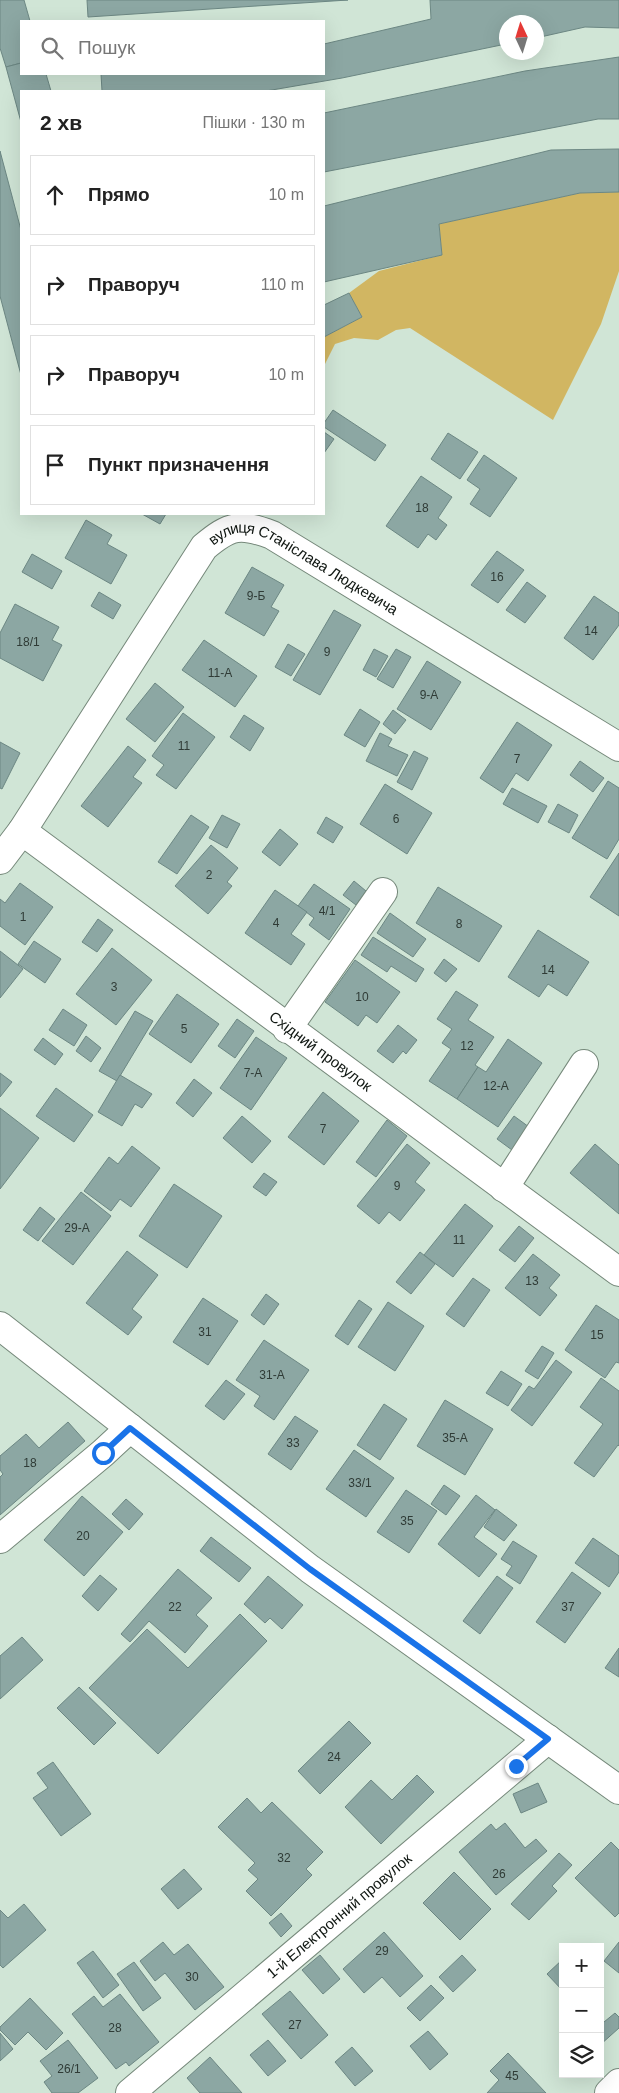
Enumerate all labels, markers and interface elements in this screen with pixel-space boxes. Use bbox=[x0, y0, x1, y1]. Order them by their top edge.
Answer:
north arrow bbox=[499, 15, 544, 60]
search box bbox=[20, 20, 325, 75]
icon: search bbox=[38, 34, 66, 62]
text: Пошук bbox=[78, 37, 135, 58]
text: 2 хв bbox=[40, 111, 82, 134]
text: Пішки · 130 m bbox=[202, 114, 305, 131]
icon: ahead bbox=[41, 181, 69, 209]
text: Прямо bbox=[88, 184, 150, 205]
text: 10 m bbox=[268, 186, 304, 203]
icon: right bbox=[41, 271, 69, 299]
text: Праворуч bbox=[88, 274, 180, 295]
text: 110 m bbox=[261, 276, 304, 293]
icon: right bbox=[41, 361, 69, 389]
text: Праворуч bbox=[88, 364, 180, 385]
text: 10 m bbox=[268, 366, 304, 383]
icon: arrive bbox=[41, 451, 69, 479]
text: Пункт призначення bbox=[88, 454, 269, 475]
house number: 18 bbox=[415, 501, 429, 515]
street label: вулиця Станіслава Людкевича bbox=[205, 519, 402, 618]
house number: 16 bbox=[490, 570, 504, 584]
house number: 9-Б bbox=[247, 589, 265, 603]
house number: 14 bbox=[584, 624, 598, 638]
house number: 18/1 bbox=[16, 635, 40, 649]
house number: 9 bbox=[324, 645, 331, 659]
house number: 11-А bbox=[208, 666, 232, 680]
house number: 9-А bbox=[420, 688, 438, 702]
house number: 11 bbox=[178, 739, 191, 753]
house number: 7 bbox=[514, 752, 521, 766]
house number: 6 bbox=[393, 812, 400, 826]
house number: 2 bbox=[206, 868, 213, 882]
house number: 4/1 bbox=[319, 904, 336, 918]
house number: 1 bbox=[20, 910, 27, 924]
house number: 4 bbox=[273, 916, 280, 930]
house number: 8 bbox=[456, 917, 463, 931]
house number: 14 bbox=[541, 963, 555, 977]
house number: 3 bbox=[111, 980, 118, 994]
house number: 10 bbox=[355, 990, 369, 1004]
street label: Східний провулок bbox=[266, 1008, 376, 1095]
house number: 5 bbox=[181, 1022, 188, 1036]
house number: 12 bbox=[460, 1039, 474, 1053]
house number: 7-А bbox=[244, 1066, 262, 1080]
house number: 12-А bbox=[483, 1079, 509, 1093]
house number: 7 bbox=[320, 1122, 327, 1136]
house number: 9 bbox=[394, 1179, 401, 1193]
house number: 29-А bbox=[64, 1221, 90, 1235]
house number: 11 bbox=[453, 1233, 466, 1247]
house number: 13 bbox=[525, 1274, 539, 1288]
house number: 31 bbox=[198, 1325, 212, 1339]
house number: 15 bbox=[590, 1328, 604, 1342]
house number: 31-А bbox=[259, 1368, 285, 1382]
house number: 35-А bbox=[442, 1431, 468, 1445]
house number: 33 bbox=[286, 1436, 300, 1450]
route start bbox=[92, 1442, 115, 1465]
house number: 18 bbox=[23, 1456, 37, 1470]
house number: 33/1 bbox=[348, 1476, 372, 1490]
house number: 35 bbox=[400, 1514, 414, 1528]
house number: 20 bbox=[76, 1529, 90, 1543]
house number: 22 bbox=[168, 1600, 182, 1614]
house number: 37 bbox=[561, 1600, 575, 1614]
house number: 24 bbox=[327, 1750, 341, 1764]
route end bbox=[505, 1755, 528, 1778]
street label: 1-й Електронний провулок bbox=[263, 1849, 415, 1982]
house number: 32 bbox=[277, 1851, 291, 1865]
house number: 26 bbox=[492, 1867, 506, 1881]
map controls bbox=[559, 1943, 604, 2078]
button: + bbox=[559, 1943, 604, 1988]
house number: 29 bbox=[375, 1944, 389, 1958]
house number: 30 bbox=[185, 1970, 199, 1984]
button: − bbox=[559, 1988, 604, 2033]
house number: 27 bbox=[288, 2018, 302, 2032]
house number: 28 bbox=[108, 2021, 122, 2035]
button: layers bbox=[559, 2033, 604, 2078]
house number: 26/1 bbox=[57, 2062, 81, 2076]
house number: 45 bbox=[505, 2069, 519, 2083]

